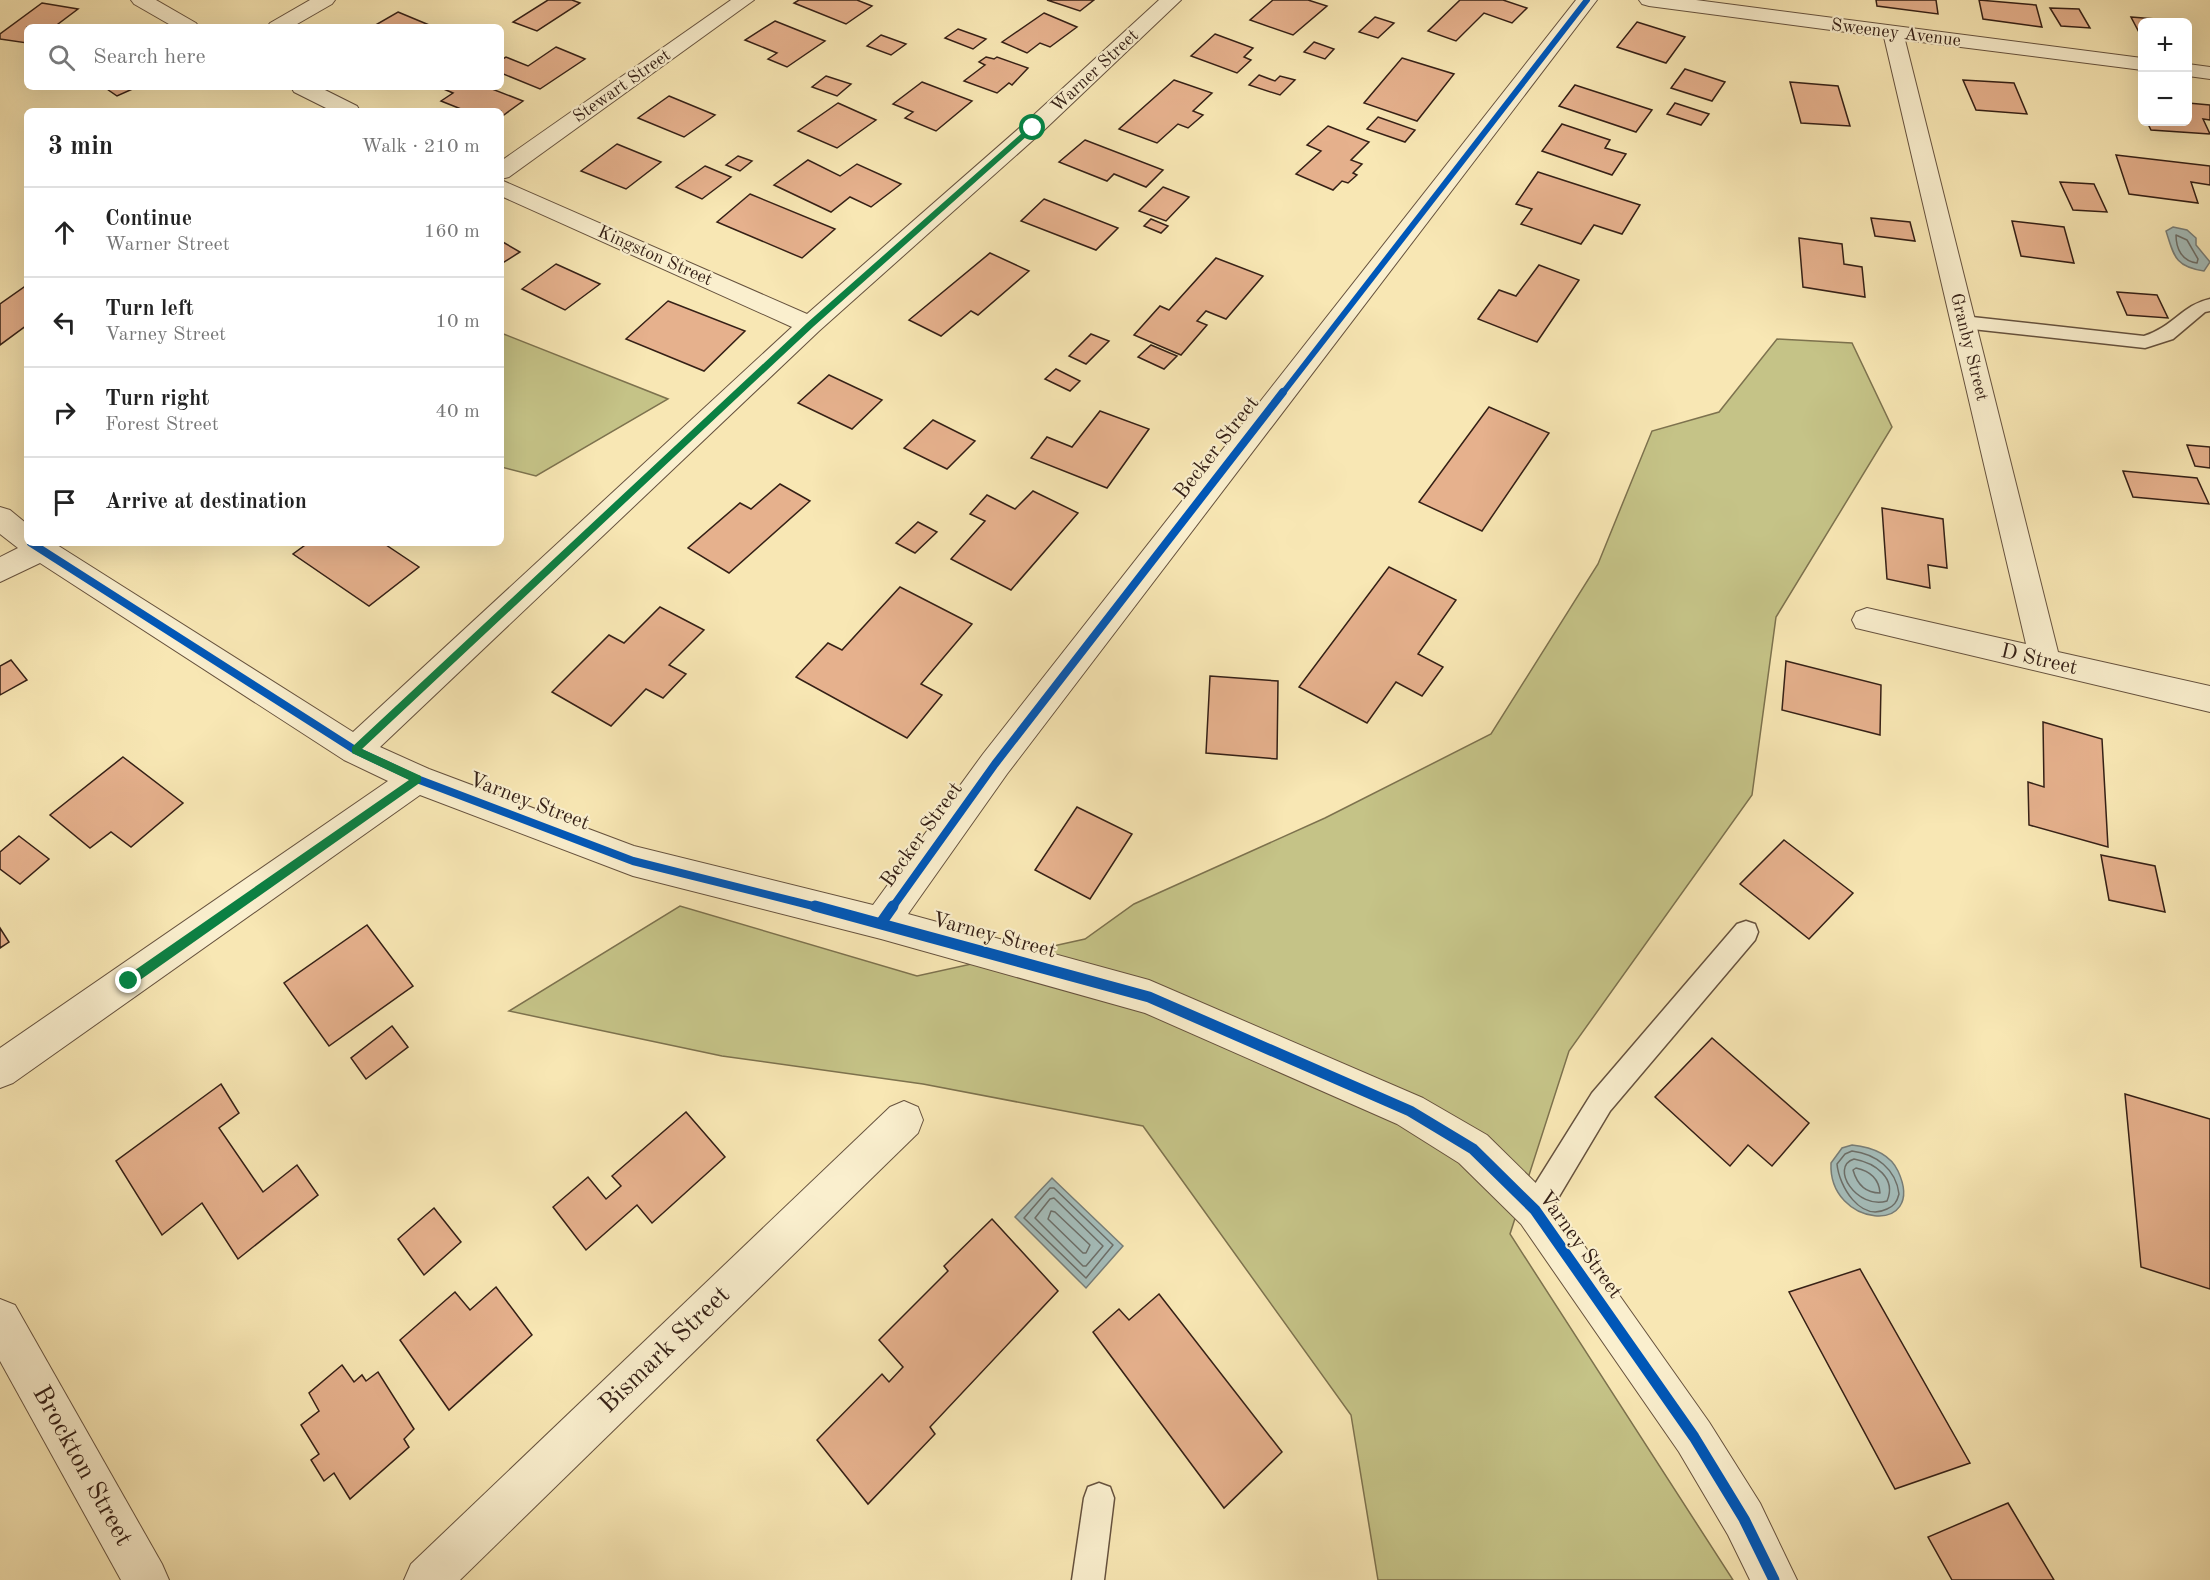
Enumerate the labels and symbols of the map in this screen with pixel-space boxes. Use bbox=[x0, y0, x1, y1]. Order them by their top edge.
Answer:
street label: Sweeney Avenue bbox=[1830, 16, 1962, 50]
street label: Warner Street bbox=[1048, 26, 1142, 116]
street label: Stewart Street bbox=[570, 46, 674, 126]
route start bbox=[1019, 114, 1045, 140]
street label: Kingston Street bbox=[595, 223, 715, 289]
street label: Granby Street bbox=[1947, 291, 1991, 403]
street label: Becker Street bbox=[1171, 393, 1263, 503]
street label: D Street bbox=[1999, 641, 2079, 679]
street label: Varney Street bbox=[466, 769, 592, 835]
street label: Becker Street bbox=[877, 779, 967, 891]
street label: Varney Street bbox=[930, 909, 1058, 963]
route end bbox=[115, 967, 141, 993]
street label: Varney Street bbox=[1534, 1187, 1626, 1303]
street label: Bismark Street bbox=[595, 1282, 735, 1418]
street label: Brockton Street bbox=[27, 1382, 137, 1550]

